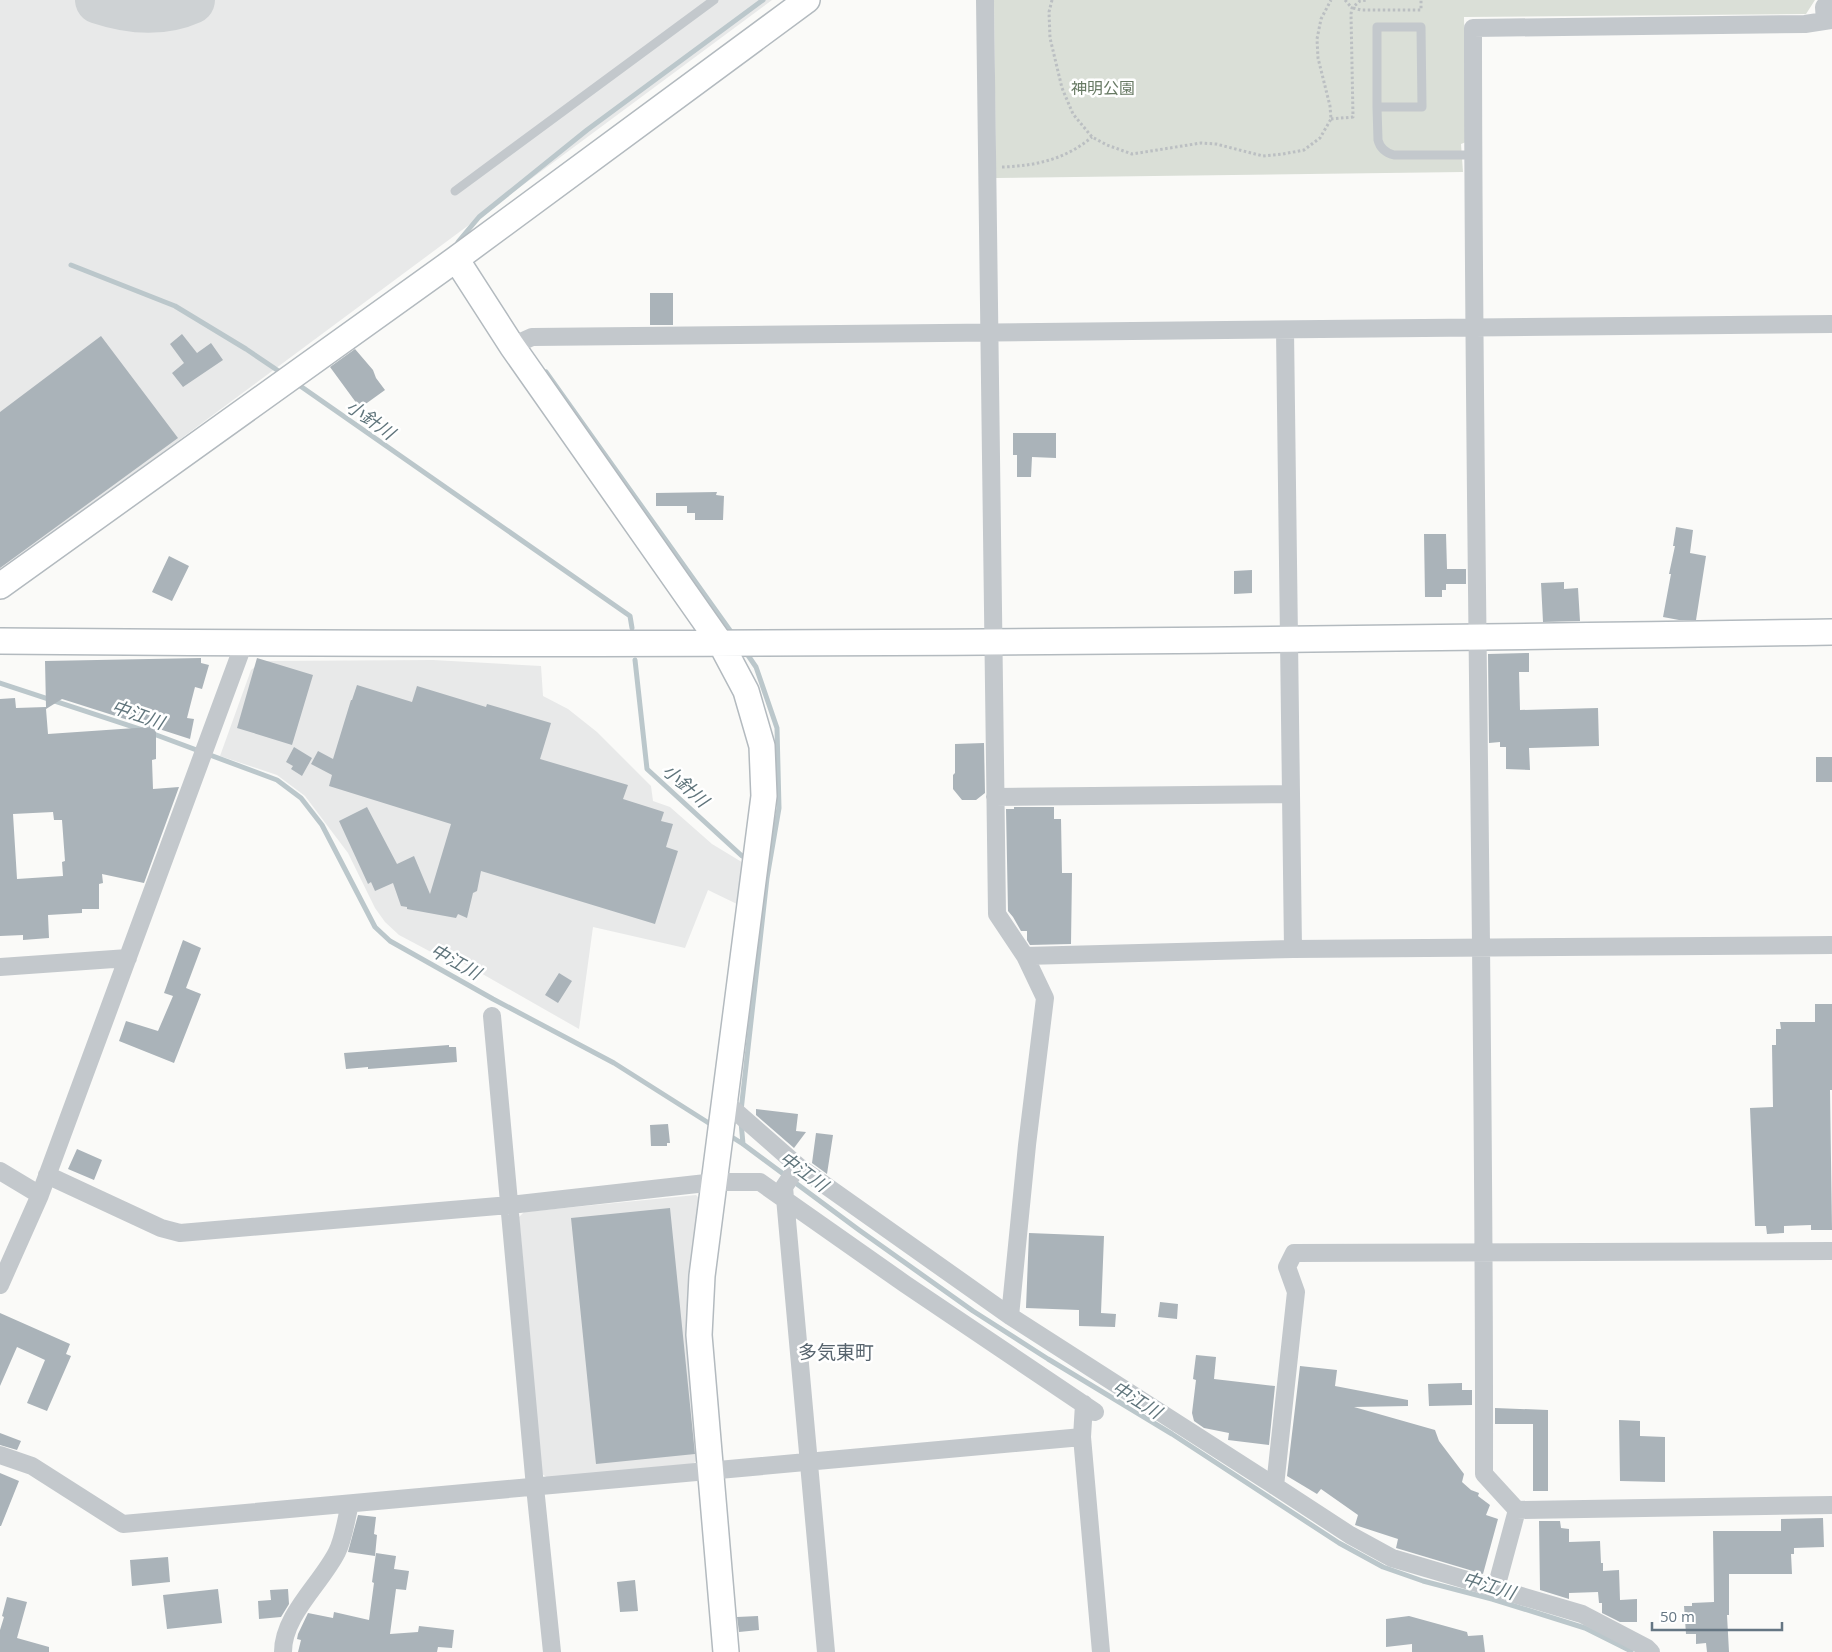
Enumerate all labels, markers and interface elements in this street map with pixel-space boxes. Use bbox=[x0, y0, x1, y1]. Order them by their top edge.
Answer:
park label: 神明公園 bbox=[1071, 77, 1135, 99]
water label: 小針川 bbox=[342, 394, 402, 445]
water label: 中江川 bbox=[109, 694, 169, 735]
water label: 小針川 bbox=[658, 758, 716, 813]
water label: 中江川 bbox=[427, 937, 487, 986]
water label: 中江川 bbox=[775, 1145, 835, 1198]
district label: 多気東町 bbox=[798, 1339, 874, 1365]
water label: 中江川 bbox=[1108, 1375, 1168, 1425]
water label: 中江川 bbox=[1460, 1566, 1520, 1605]
scale bar bbox=[1652, 1600, 1782, 1632]
text: 50 m bbox=[1660, 1606, 1695, 1626]

